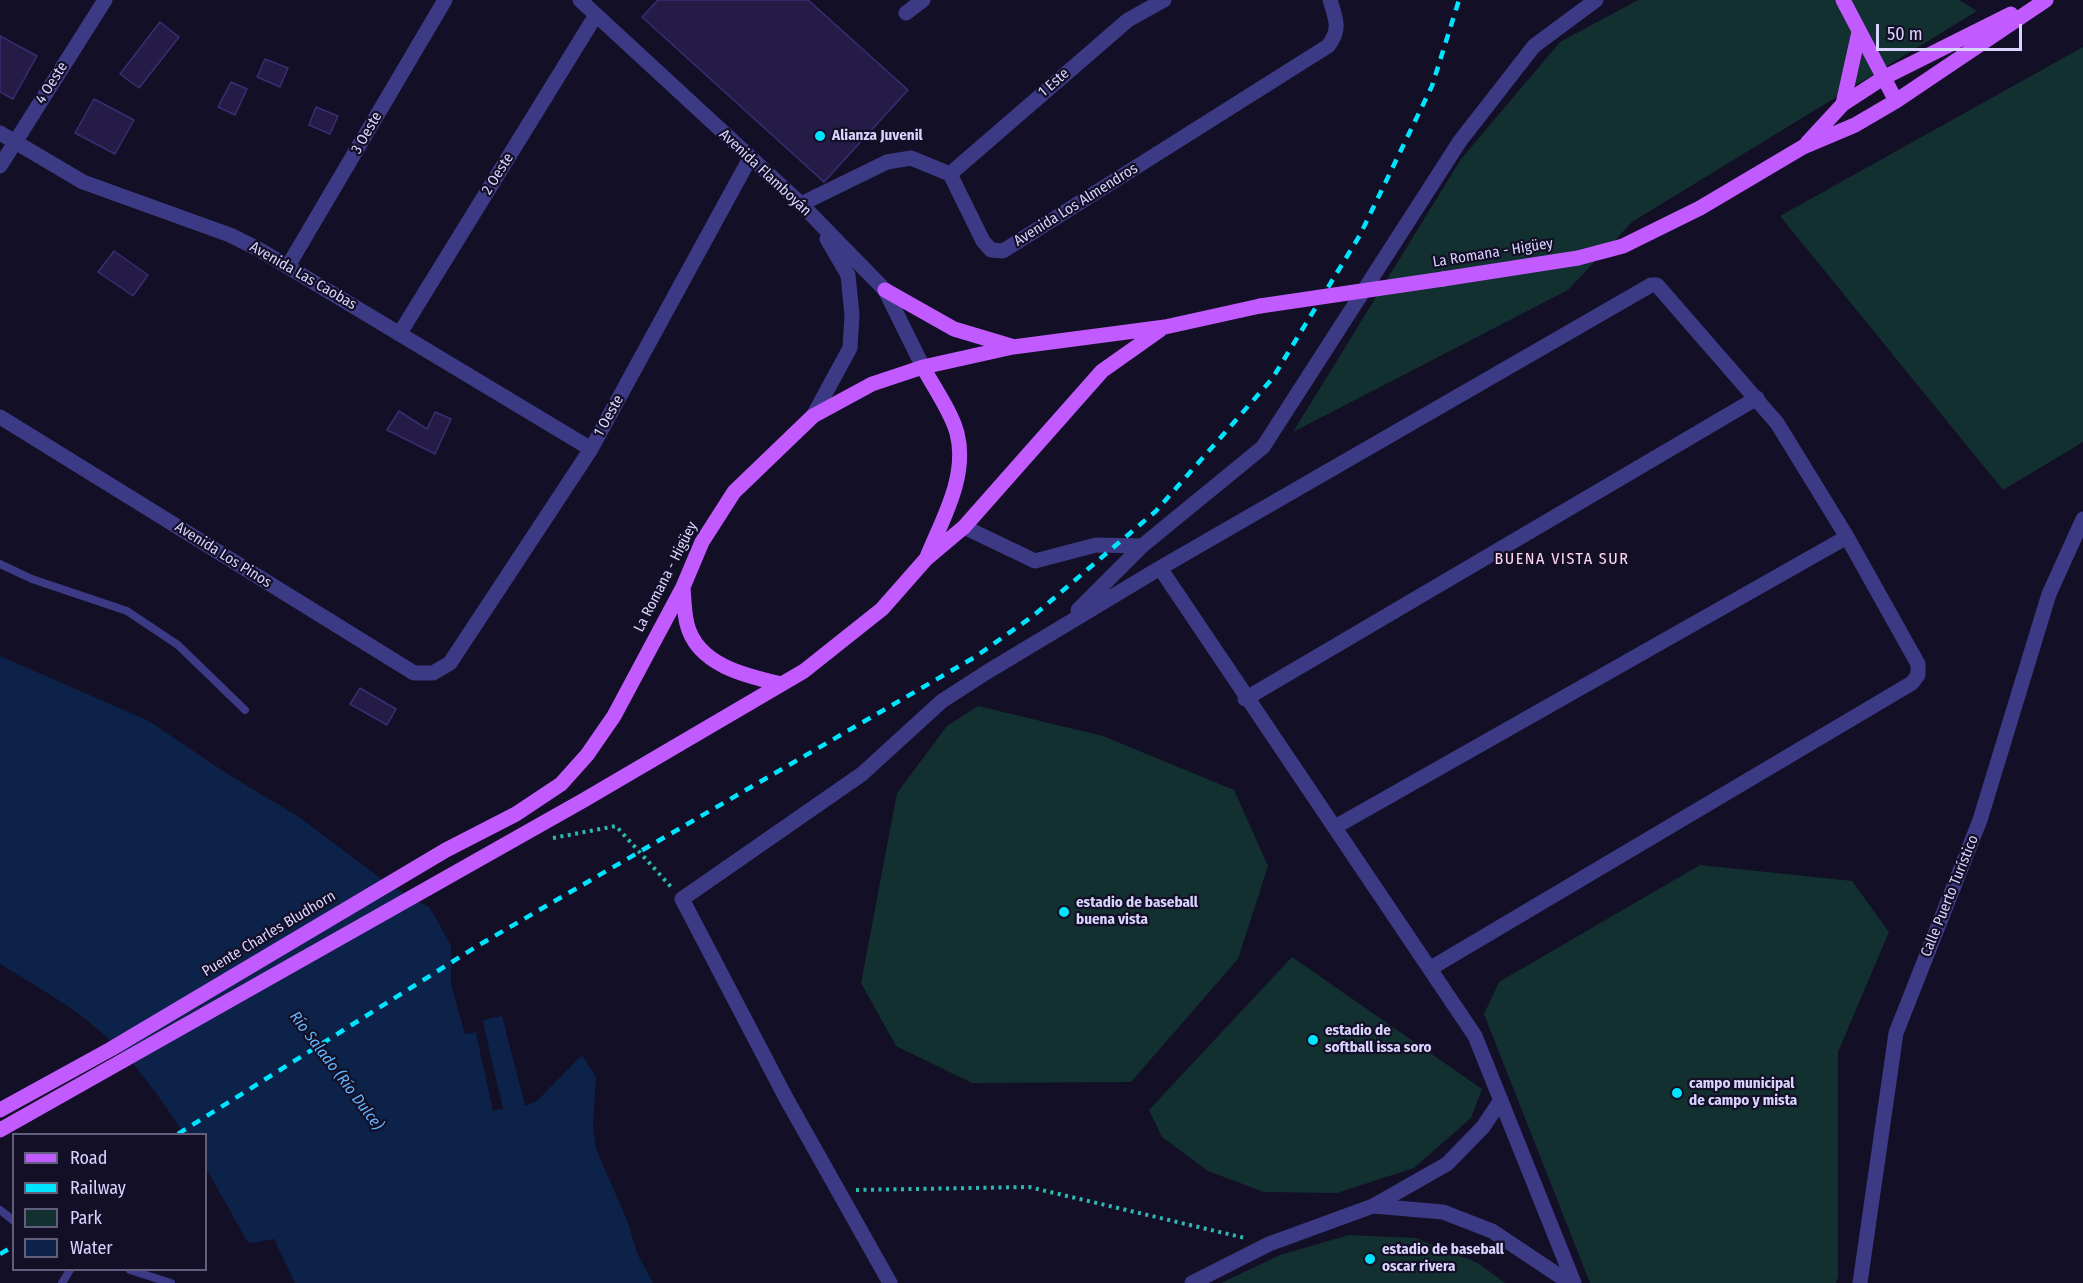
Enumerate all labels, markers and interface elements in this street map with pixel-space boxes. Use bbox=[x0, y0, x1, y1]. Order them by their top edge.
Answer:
scale bar bbox=[1879, 12, 2024, 50]
text: 50 m bbox=[1887, 23, 1923, 45]
street label: 4 Oeste bbox=[32, 59, 72, 107]
street label: 1 Este bbox=[1035, 65, 1073, 101]
street label: 3 Oeste bbox=[348, 109, 386, 157]
street label: Avenida Flamboyán bbox=[715, 126, 815, 220]
place label: Alianza Juvenil bbox=[832, 127, 923, 145]
marker: Alianza Juvenil bbox=[813, 129, 827, 143]
street label: 2 Oeste bbox=[478, 150, 518, 198]
street label: Avenida Los Almendros bbox=[1011, 160, 1141, 250]
street label: La Romana - Higüey bbox=[1432, 235, 1554, 271]
street label: Avenida Las Caobas bbox=[246, 238, 360, 314]
street label: 1 Oeste bbox=[590, 392, 628, 440]
street label: Avenida Los Pinos bbox=[171, 518, 275, 592]
street label: La Romana - Higüey bbox=[630, 519, 702, 635]
district label: BUENA VISTA SUR bbox=[1495, 550, 1629, 570]
street label: Calle Puerto Turístico bbox=[1917, 832, 1983, 960]
street label: Puente Charles Bludhorn bbox=[199, 887, 339, 981]
place label: estadio de baseball buena vista bbox=[1076, 894, 1198, 929]
marker: estadio de baseball buena vista bbox=[1057, 905, 1071, 919]
water label: Río Salado (Río Dulce) bbox=[285, 1008, 387, 1134]
place label: estadio de softball issa soro bbox=[1325, 1022, 1432, 1057]
marker: estadio de softball issa soro bbox=[1306, 1033, 1320, 1047]
place label: campo municipal de campo y mista bbox=[1689, 1075, 1797, 1110]
marker: campo municipal de campo y mista bbox=[1670, 1086, 1684, 1100]
legend bbox=[12, 1133, 207, 1271]
text: Road bbox=[70, 1147, 107, 1169]
text: Railway bbox=[70, 1177, 126, 1199]
text: Park bbox=[70, 1207, 102, 1229]
text: Water bbox=[70, 1237, 113, 1259]
place label: estadio de baseball oscar rivera bbox=[1382, 1241, 1504, 1276]
marker: estadio de baseball oscar rivera bbox=[1363, 1252, 1377, 1266]

